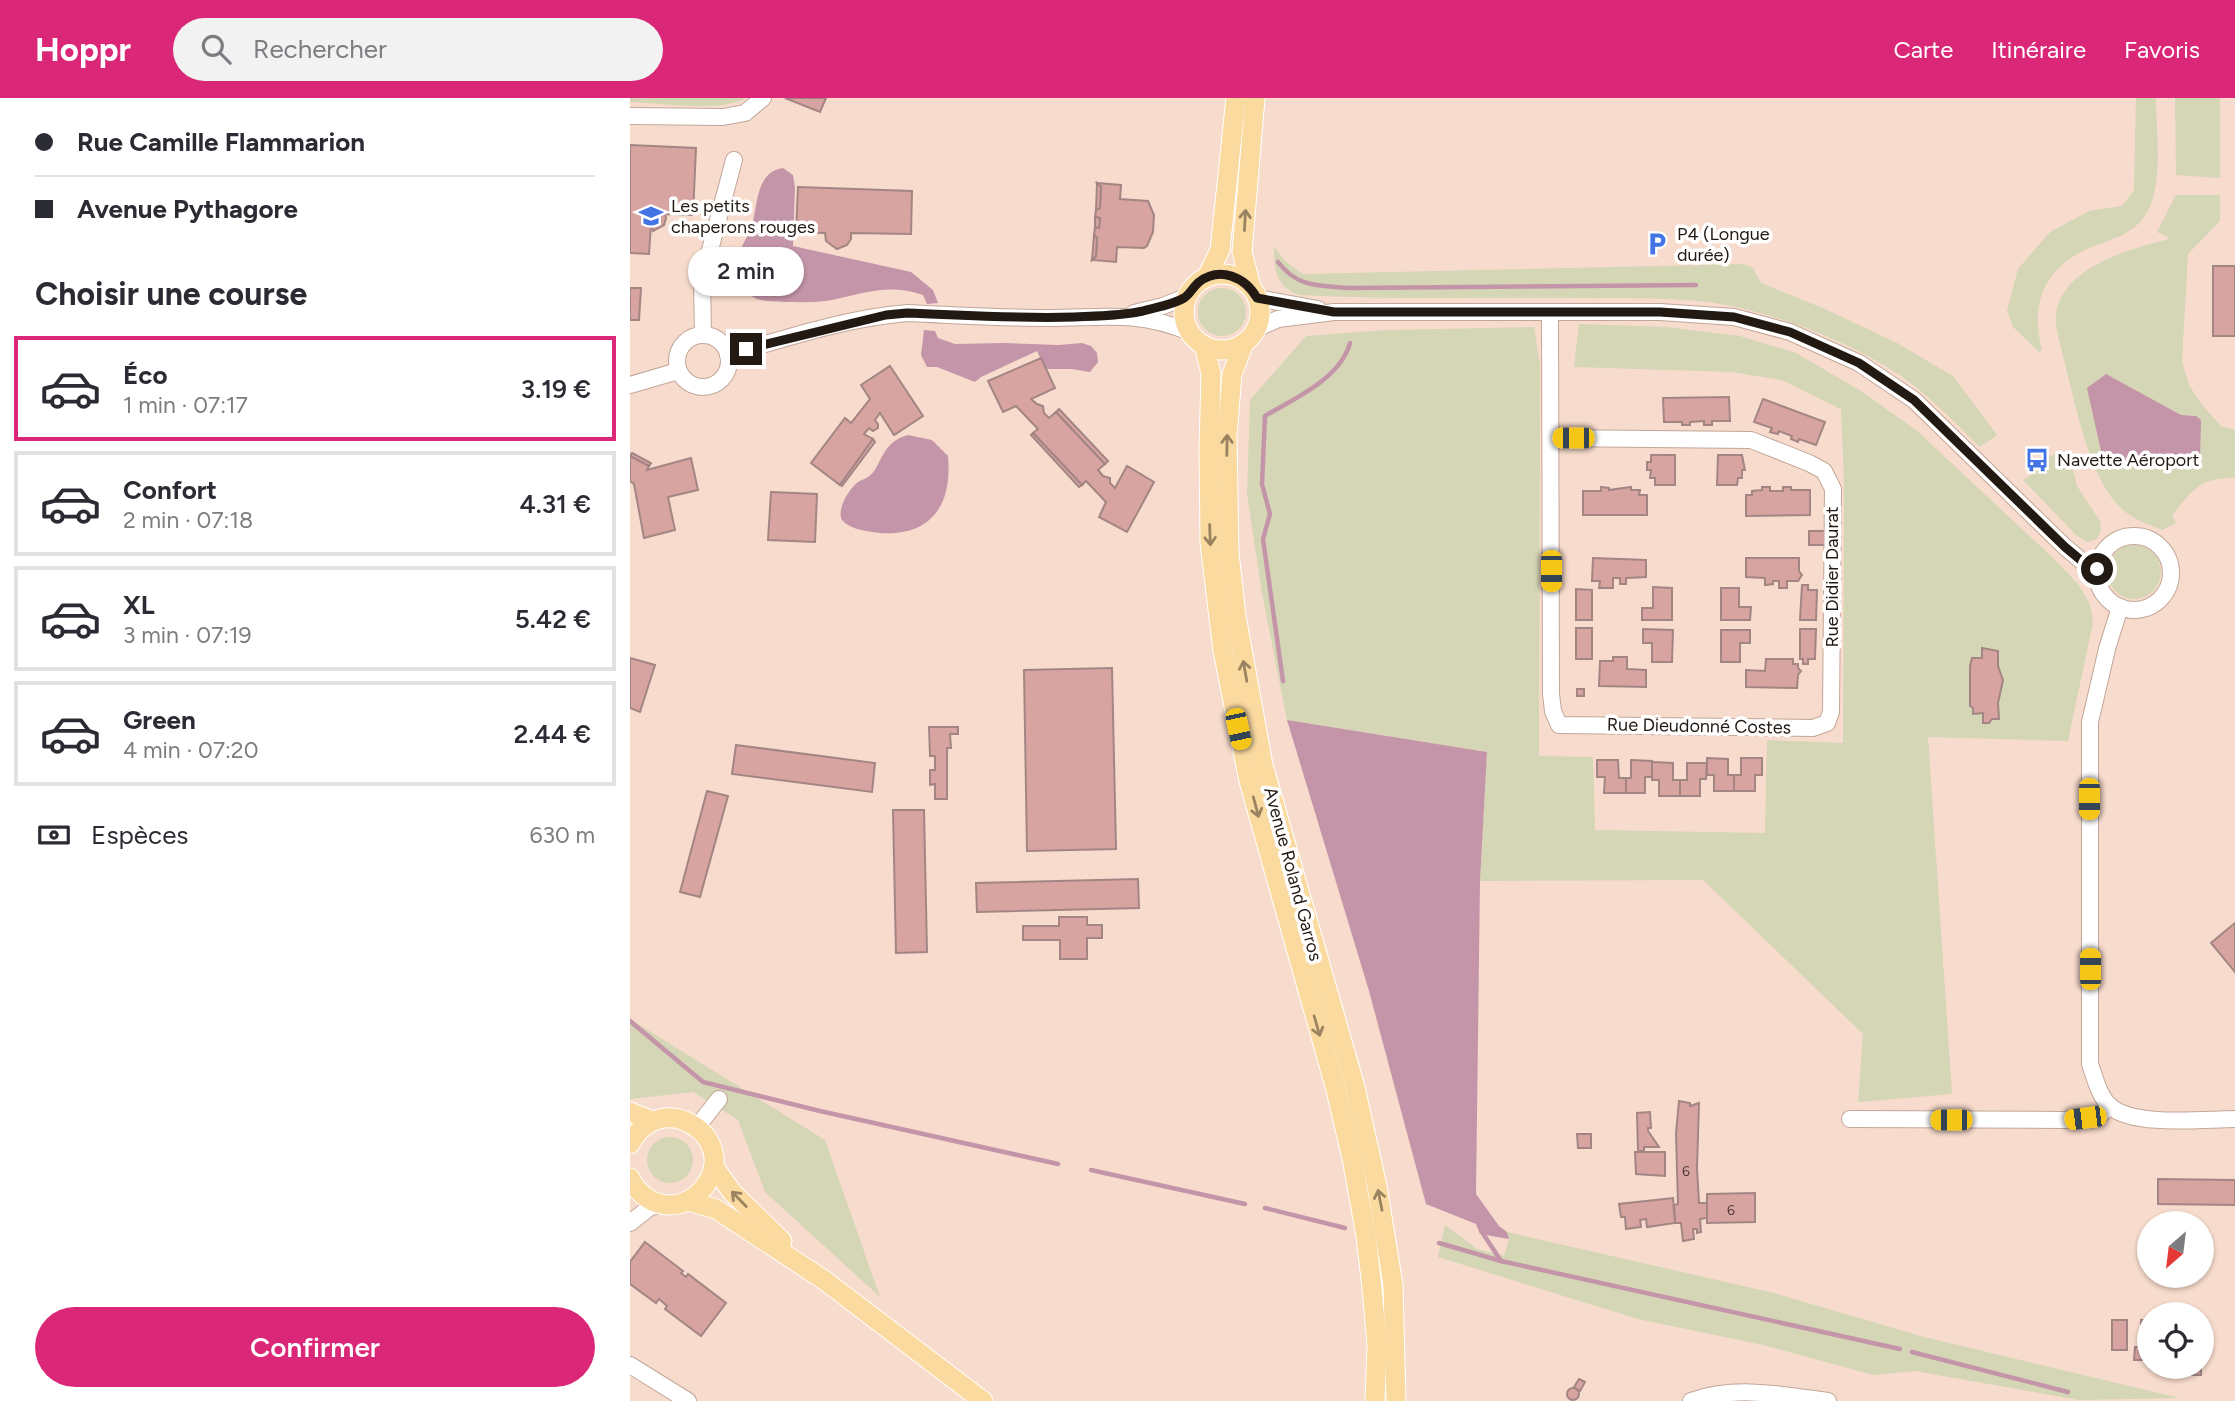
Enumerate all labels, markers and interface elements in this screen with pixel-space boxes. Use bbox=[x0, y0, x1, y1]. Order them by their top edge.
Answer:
search box bbox=[173, 18, 663, 81]
text: Hoppr bbox=[35, 30, 131, 69]
icon: search bbox=[197, 30, 235, 68]
text: Rechercher bbox=[253, 33, 387, 65]
text: Carte bbox=[1893, 35, 1953, 64]
text: Itinéraire bbox=[1991, 35, 2086, 64]
text: Favoris bbox=[2124, 35, 2200, 64]
text: Rue Camille Flammarion bbox=[77, 126, 365, 158]
text: Avenue Pythagore bbox=[77, 193, 298, 225]
place label: Les petits chaperons rouges bbox=[671, 195, 815, 238]
school or university icon: Les petits chaperons rouges bbox=[637, 202, 665, 230]
one-way arrow bbox=[1238, 209, 1251, 232]
place label: P4 (Longue durée) bbox=[1677, 223, 1770, 266]
parking icon: P4 (Longue durée) bbox=[1643, 230, 1671, 258]
callout: 2 min bbox=[688, 247, 804, 296]
text: 2 min bbox=[717, 257, 775, 285]
text: Choisir une course bbox=[35, 275, 307, 313]
route end bbox=[730, 333, 762, 365]
icon: car bbox=[39, 357, 102, 420]
text: Éco bbox=[123, 359, 168, 391]
text: 3.19 € bbox=[521, 373, 591, 405]
text: 1 min · 07:17 bbox=[123, 391, 248, 419]
car bbox=[1553, 428, 1595, 449]
one-way arrow bbox=[1220, 434, 1234, 457]
bus stop icon: Navette Aéroport bbox=[2023, 446, 2051, 474]
place label: Navette Aéroport bbox=[2057, 449, 2199, 471]
icon: car bbox=[39, 472, 102, 535]
text: Confort bbox=[123, 474, 217, 506]
text: 4.31 € bbox=[519, 488, 591, 520]
text: 2 min · 07:18 bbox=[123, 506, 253, 534]
street label: Rue Didier Daurat bbox=[1821, 506, 1843, 647]
one-way arrow bbox=[1203, 523, 1217, 546]
car bbox=[1541, 550, 1562, 592]
route start bbox=[2081, 553, 2113, 585]
icon: car bbox=[39, 587, 102, 650]
text: XL bbox=[123, 589, 155, 621]
text: 5.42 € bbox=[515, 603, 591, 635]
text: 3 min · 07:19 bbox=[123, 621, 252, 649]
one-way arrow bbox=[1238, 660, 1252, 683]
icon: car bbox=[39, 702, 102, 765]
text: Green bbox=[123, 704, 196, 736]
car bbox=[1224, 706, 1253, 752]
street label: Rue Dieudonné Costes bbox=[1607, 713, 1791, 739]
text: 2.44 € bbox=[513, 718, 591, 750]
text: 4 min · 07:20 bbox=[123, 736, 258, 764]
car bbox=[2079, 778, 2100, 820]
street label: Avenue Roland Garros bbox=[1259, 785, 1327, 963]
one-way arrow bbox=[1250, 795, 1263, 818]
icon: cash bbox=[35, 816, 73, 854]
text: Espèces bbox=[91, 819, 188, 851]
text: 630 m bbox=[529, 821, 595, 849]
car bbox=[2080, 948, 2101, 990]
one-way arrow bbox=[1312, 1015, 1325, 1037]
car bbox=[2063, 1105, 2108, 1131]
car bbox=[1931, 1110, 1973, 1131]
house number: 6 bbox=[1682, 1163, 1690, 1180]
one-way arrow bbox=[1372, 1189, 1386, 1212]
one-way arrow bbox=[731, 1191, 748, 1208]
house number: 6 bbox=[1727, 1202, 1735, 1219]
north arrow bbox=[2137, 1211, 2214, 1288]
map controls bbox=[2137, 1211, 2214, 1379]
button: locate bbox=[2137, 1302, 2214, 1379]
button: Confirmer bbox=[35, 1307, 595, 1387]

